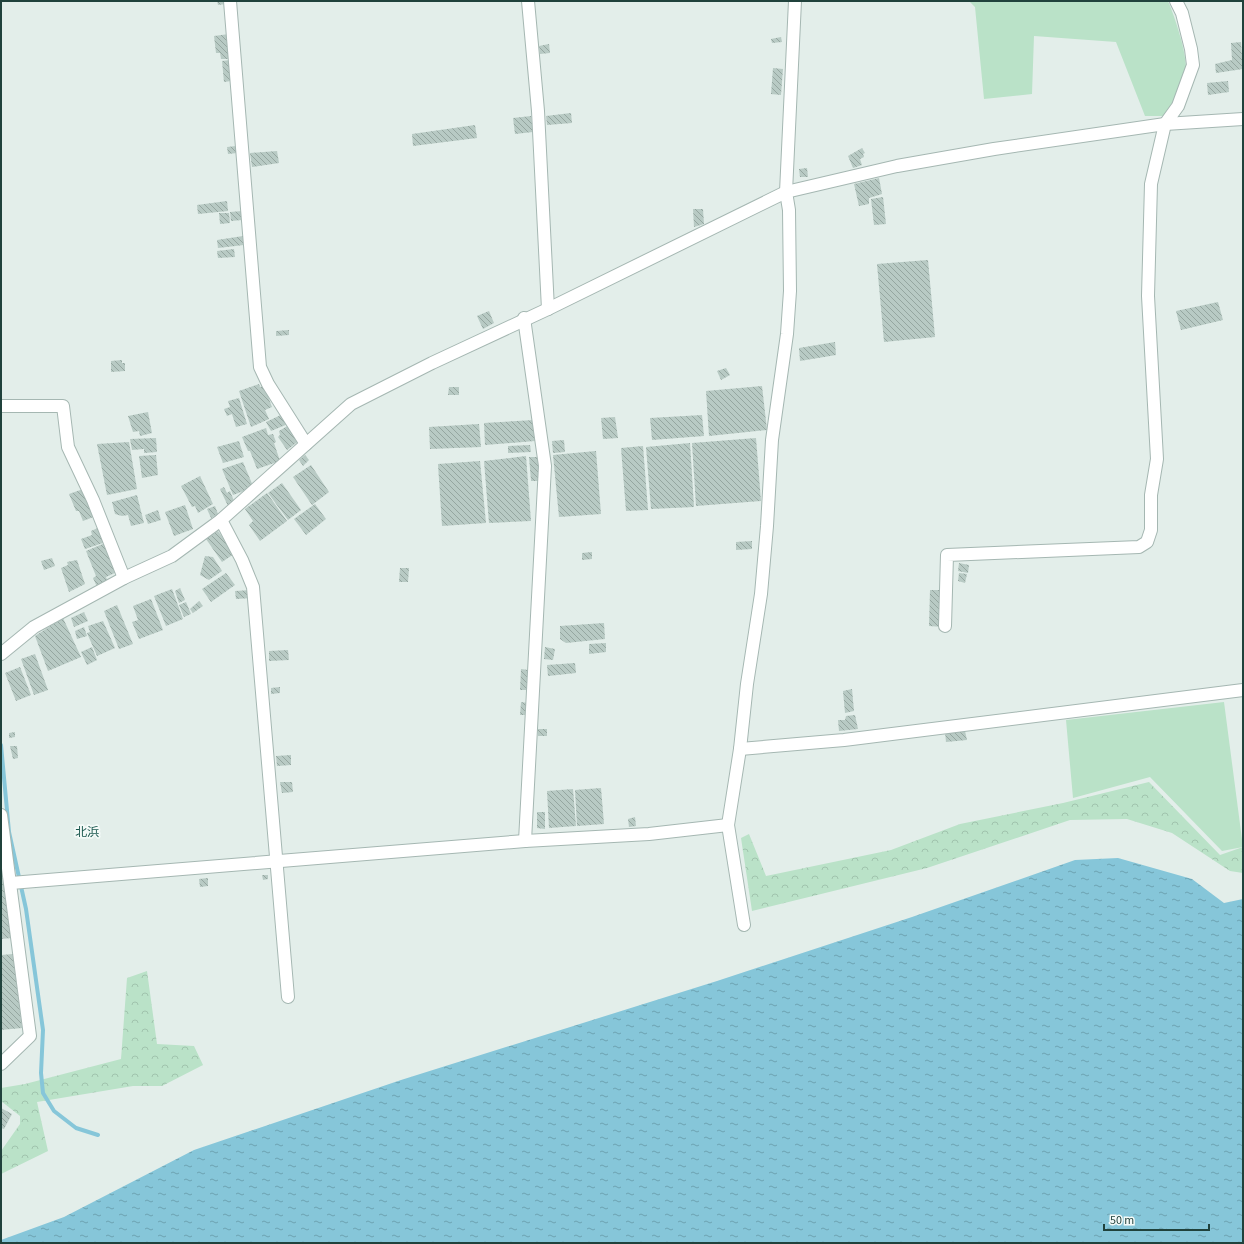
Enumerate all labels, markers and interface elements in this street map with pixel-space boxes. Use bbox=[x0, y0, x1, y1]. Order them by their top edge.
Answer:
district label: 北浜 bbox=[75, 824, 99, 841]
scale bar bbox=[1104, 1206, 1209, 1232]
text: 50 m bbox=[1110, 1212, 1134, 1229]

